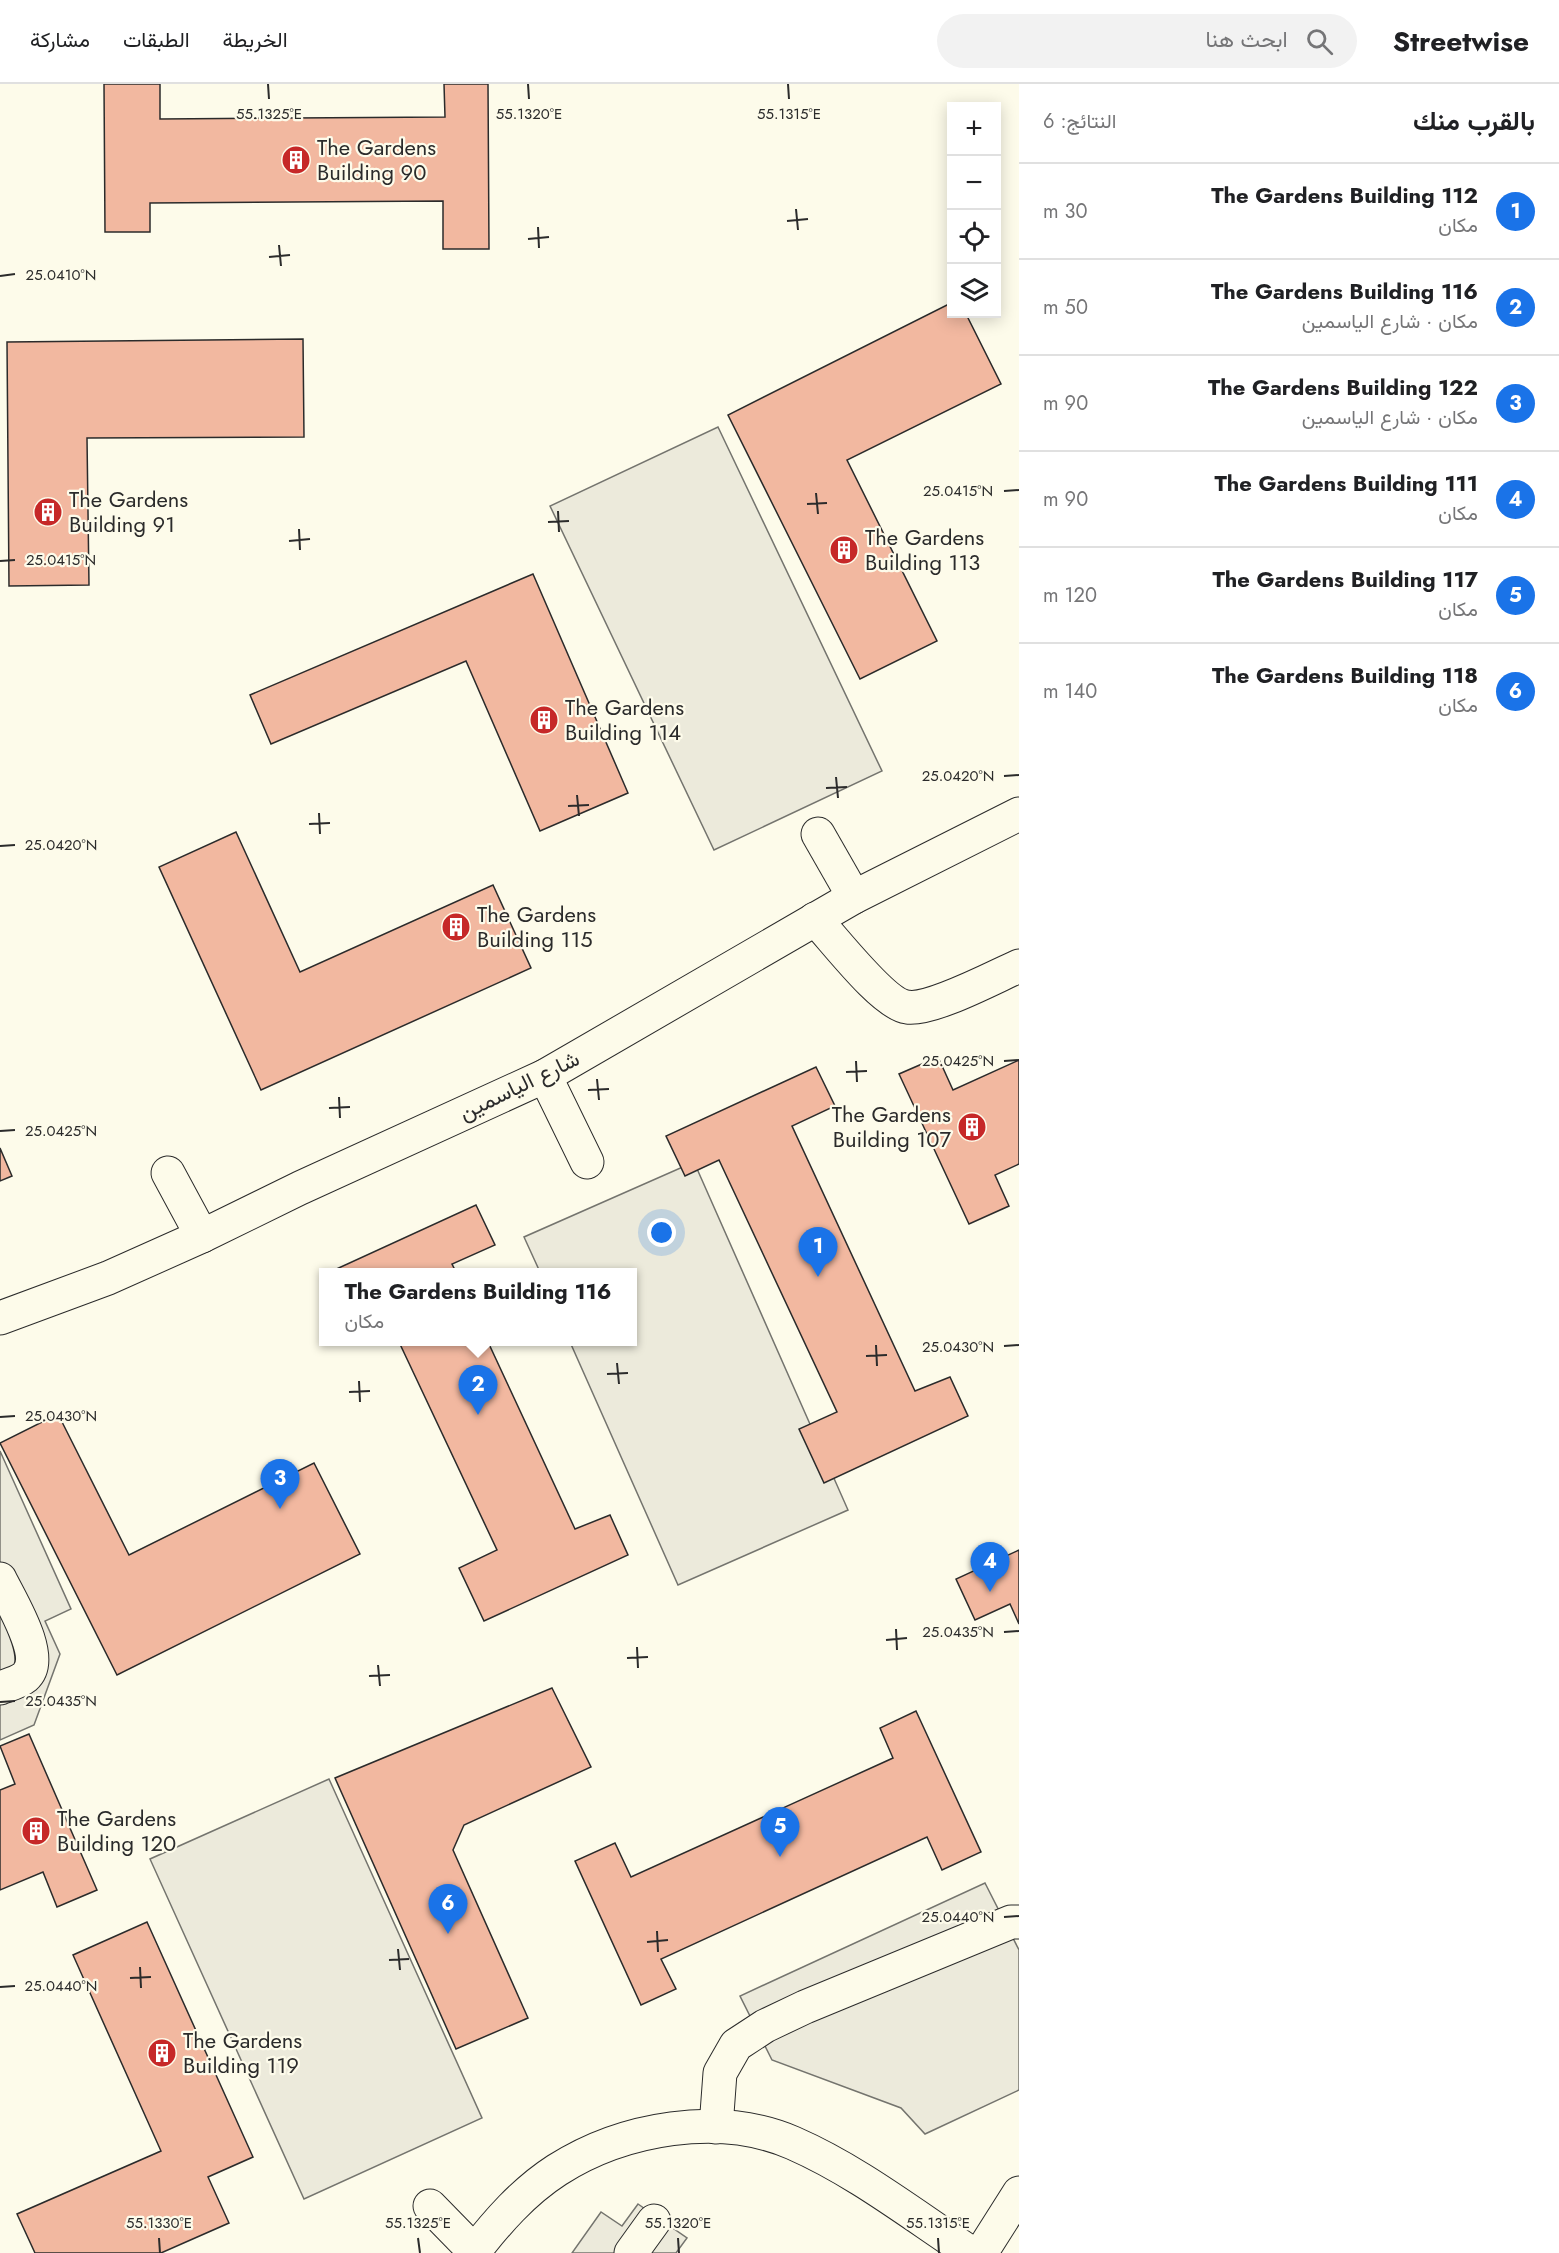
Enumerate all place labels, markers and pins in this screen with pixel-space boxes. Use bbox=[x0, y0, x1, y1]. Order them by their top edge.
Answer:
place label: The Gardens Building 90 bbox=[317, 131, 436, 188]
building icon: The Gardens Building 90 bbox=[280, 144, 312, 176]
place label: The Gardens Building 91 bbox=[69, 483, 188, 540]
building icon: The Gardens Building 91 bbox=[32, 496, 64, 528]
place label: The Gardens Building 113 bbox=[865, 521, 984, 578]
building icon: The Gardens Building 113 bbox=[828, 534, 860, 566]
place label: The Gardens Building 114 bbox=[565, 691, 684, 748]
building icon: The Gardens Building 114 bbox=[528, 704, 560, 736]
place label: The Gardens Building 115 bbox=[477, 898, 596, 955]
building icon: The Gardens Building 115 bbox=[440, 911, 472, 943]
place label: The Gardens Building 107 bbox=[832, 1098, 951, 1155]
building icon: The Gardens Building 107 bbox=[956, 1111, 988, 1143]
pin: 1 bbox=[798, 1228, 838, 1277]
pin: 2 bbox=[458, 1366, 498, 1415]
pin: 3 bbox=[260, 1460, 300, 1509]
pin: 4 bbox=[970, 1542, 1010, 1592]
place label: The Gardens Building 120 bbox=[57, 1802, 176, 1859]
pin: 5 bbox=[760, 1808, 800, 1857]
building icon: The Gardens Building 120 bbox=[20, 1815, 52, 1847]
pin: 6 bbox=[428, 1884, 468, 1934]
place label: The Gardens Building 119 bbox=[183, 2024, 302, 2081]
building icon: The Gardens Building 119 bbox=[146, 2037, 178, 2069]

